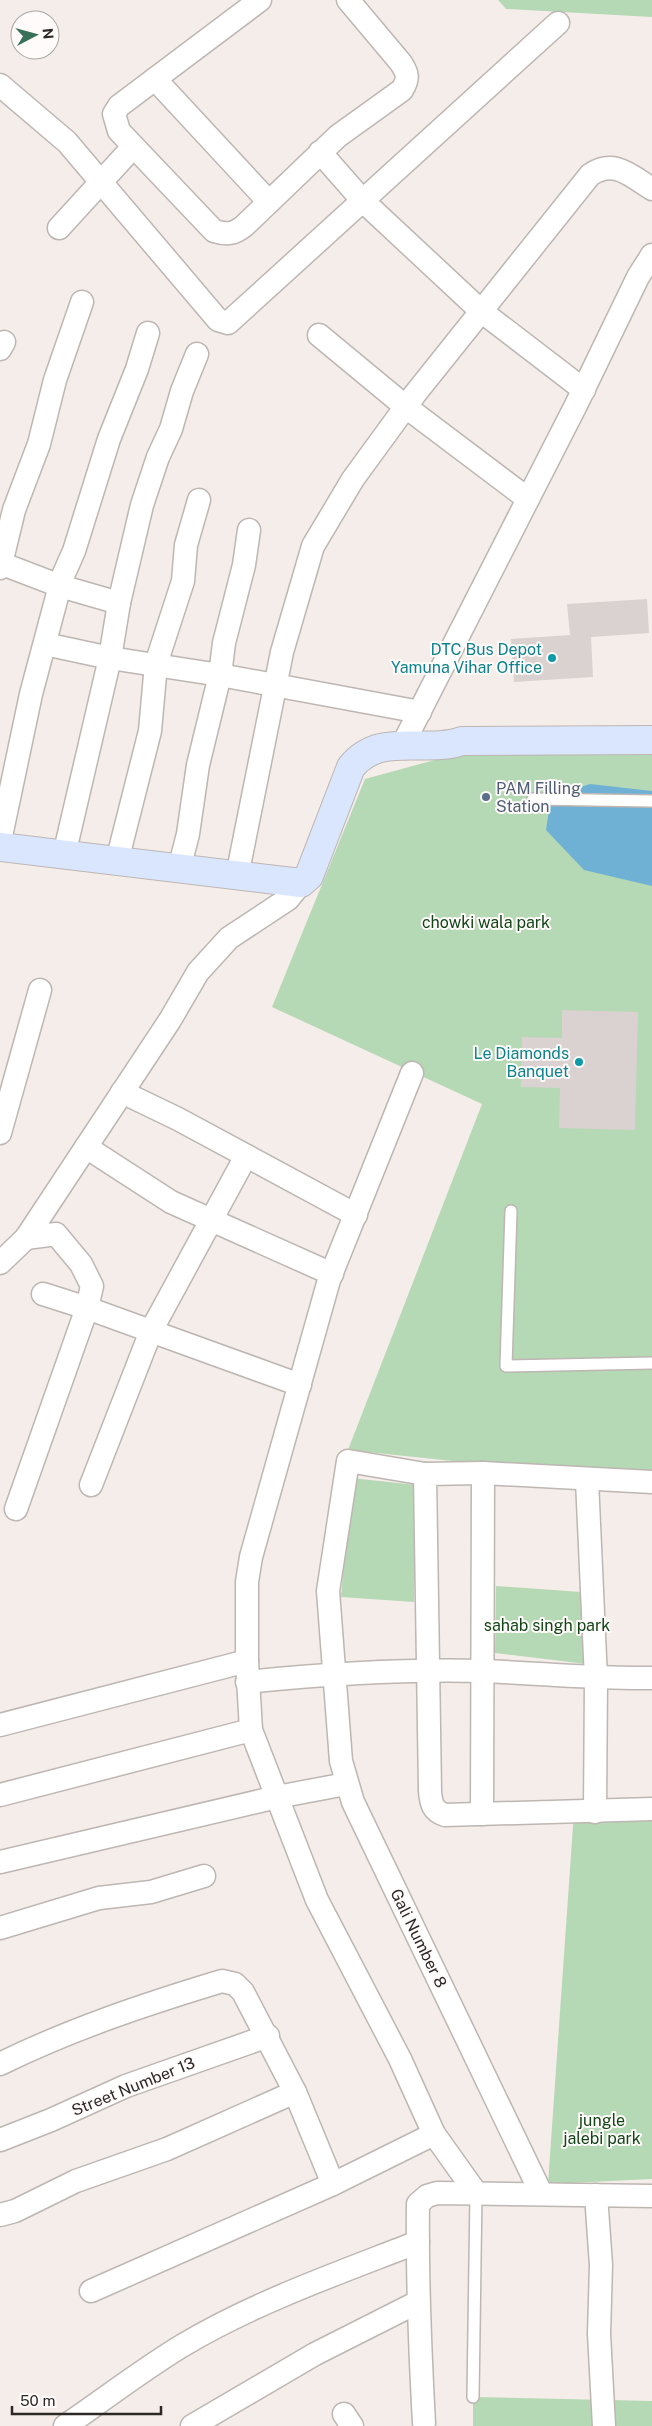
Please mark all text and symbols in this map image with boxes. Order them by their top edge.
north arrow [10,10,60,60]
text: N [39,27,56,40]
place label: DTC Bus Depot Yamuna Vihar Office [391,640,542,677]
marker: DTC Bus Depot Yamuna Vihar Office [546,652,558,664]
place label: PAM Filling Station [496,779,581,816]
marker: PAM Filling Station [480,791,492,803]
park label: chowki wala park [422,913,550,932]
place label: Le Diamonds Banquet [474,1044,569,1081]
marker: Le Diamonds Banquet [573,1056,585,1068]
park label: sahab singh park [484,1616,610,1635]
street label: Gali Number 8 [386,1886,451,1991]
street label: Street Number 13 [69,2053,198,2120]
park label: jungle jalebi park [562,2111,641,2148]
scale bar [12,2384,161,2416]
text: 50 m [20,2392,55,2409]

